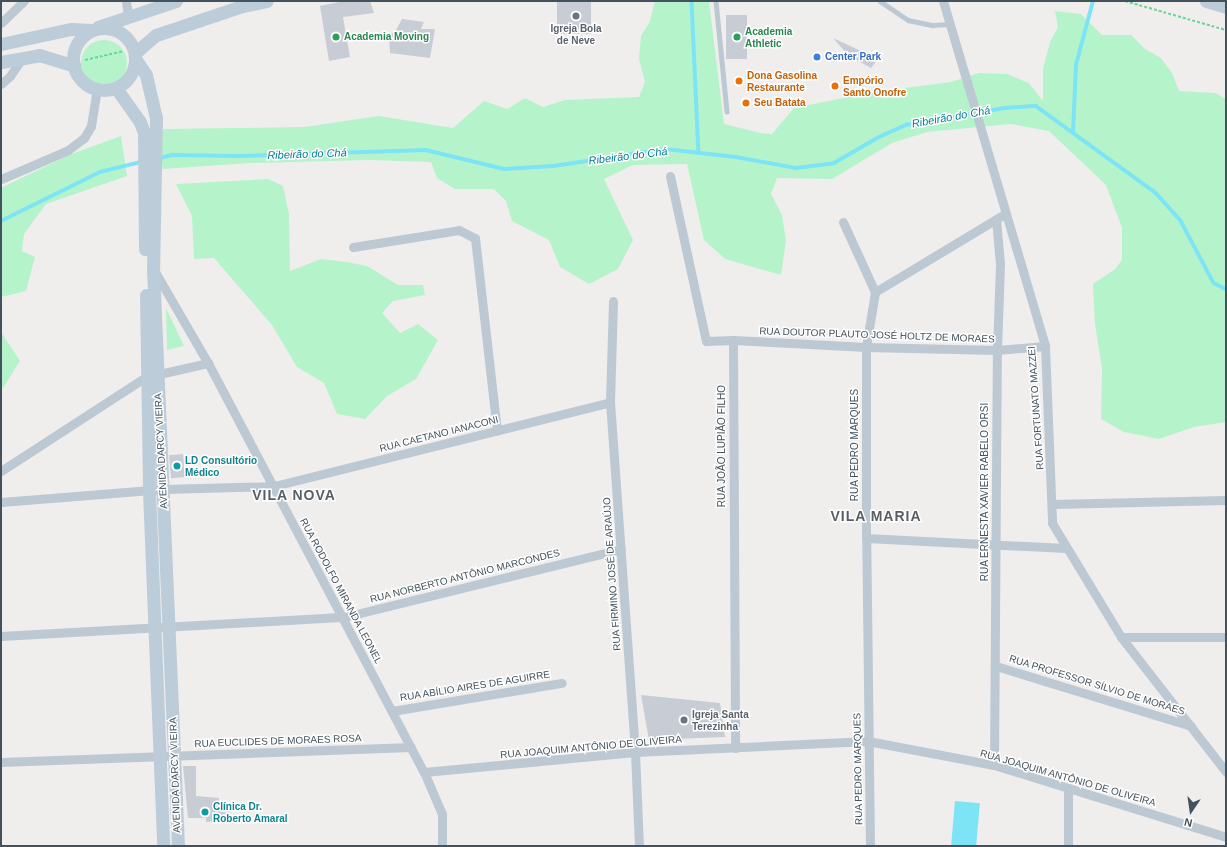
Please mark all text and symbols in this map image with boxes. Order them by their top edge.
marker: Igreja Bola de Neve [571,11,581,21]
place label: Igreja Bola de Neve [550,22,602,46]
place label: Academia Athletic [745,25,792,48]
place label: Academia Moving [344,31,429,43]
marker: Academia Moving [331,32,341,42]
marker: Academia Athletic [732,32,742,42]
place label: Center Park [825,51,881,63]
marker: Center Park [812,52,822,62]
place label: Dona Gasolina Restaurante [747,69,817,92]
place label: Empório Santo Onofre [843,74,906,98]
marker: Dona Gasolina Restaurante [734,76,744,86]
marker: Empório Santo Onofre [830,81,840,91]
place label: Seu Batata [754,97,806,109]
marker: Seu Batata [741,98,751,108]
water label: Ribeirão do Chá [911,104,991,130]
water label: Ribeirão do Chá [588,145,668,167]
water label: Ribeirão do Chá [267,146,347,162]
street label: RUA DOUTOR PLAUTO JOSÉ HOLTZ DE MORAES [759,325,995,345]
street label: RUA FORTUNATO MAZZEI [1026,346,1046,470]
street label: RUA JOÃO LUPIÃO FILHO [716,385,728,507]
street label: RUA PEDRO MARQUES [849,389,861,501]
street label: AVENIDA DARCY VIEIRA [152,393,170,509]
street label: RUA ERNESTA XAVIER RABELO ORSI [979,402,991,582]
street label: RUA CAETANO IANACONI [378,413,500,455]
place label: LD Consultório Médico [185,454,257,478]
marker: LD Consultório Médico [172,461,182,471]
district label: VILA NOVA [252,487,336,503]
street label: RUA FIRMINO JOSÉ DE ARAÚJO [601,496,623,652]
district label: VILA MARIA [830,508,922,524]
street label: RUA RODOLFO MIRANDA LEONEL [297,516,385,666]
street label: RUA NORBERTO ANTÔNIO MARCONDES [368,546,562,606]
street label: RUA PROFESSOR SÍLVIO DE MORAES [1007,652,1187,718]
street label: RUA ABÍLIO AIRES DE AGUIRRE [398,668,552,704]
place label: Igreja Santa Terezinha [692,708,749,732]
street label: RUA PEDRO MARQUES [851,713,865,825]
marker: Igreja Santa Terezinha [679,715,689,725]
street label: AVENIDA DARCY VIEIRA [167,717,183,833]
street label: RUA EUCLIDES DE MORAES ROSA [194,732,362,750]
street label: RUA JOAQUIM ANTÔNIO DE OLIVEIRA [499,733,683,761]
street label: RUA JOAQUIM ANTÔNIO DE OLIVEIRA [978,747,1158,809]
north arrow [1171,791,1211,831]
place label: Clínica Dr. Roberto Amaral [213,800,288,824]
marker: Clínica Dr. Roberto Amaral [200,807,210,817]
text: N [1183,816,1194,829]

